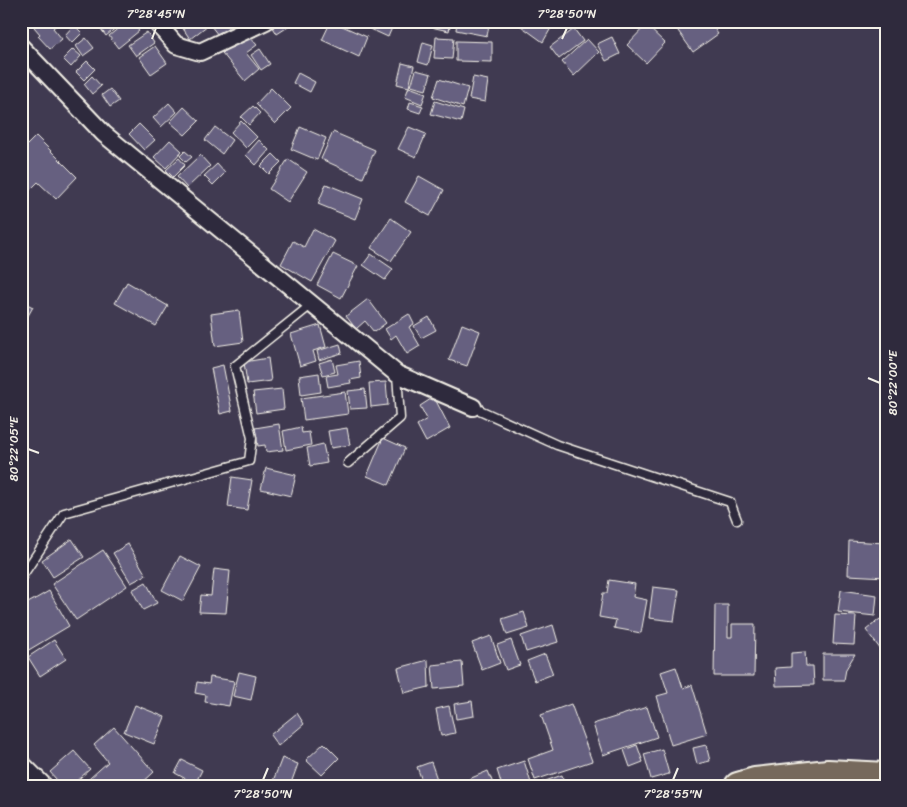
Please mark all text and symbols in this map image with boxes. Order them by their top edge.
text: 7°28'45"N [127,3,186,25]
text: 7°28'50"N [538,3,597,25]
text: 80°22'00"E [882,349,904,416]
text: 80°22'05"E [3,415,25,481]
text: 7°28'50"N [234,783,293,805]
text: 7°28'55"N [644,783,703,805]

